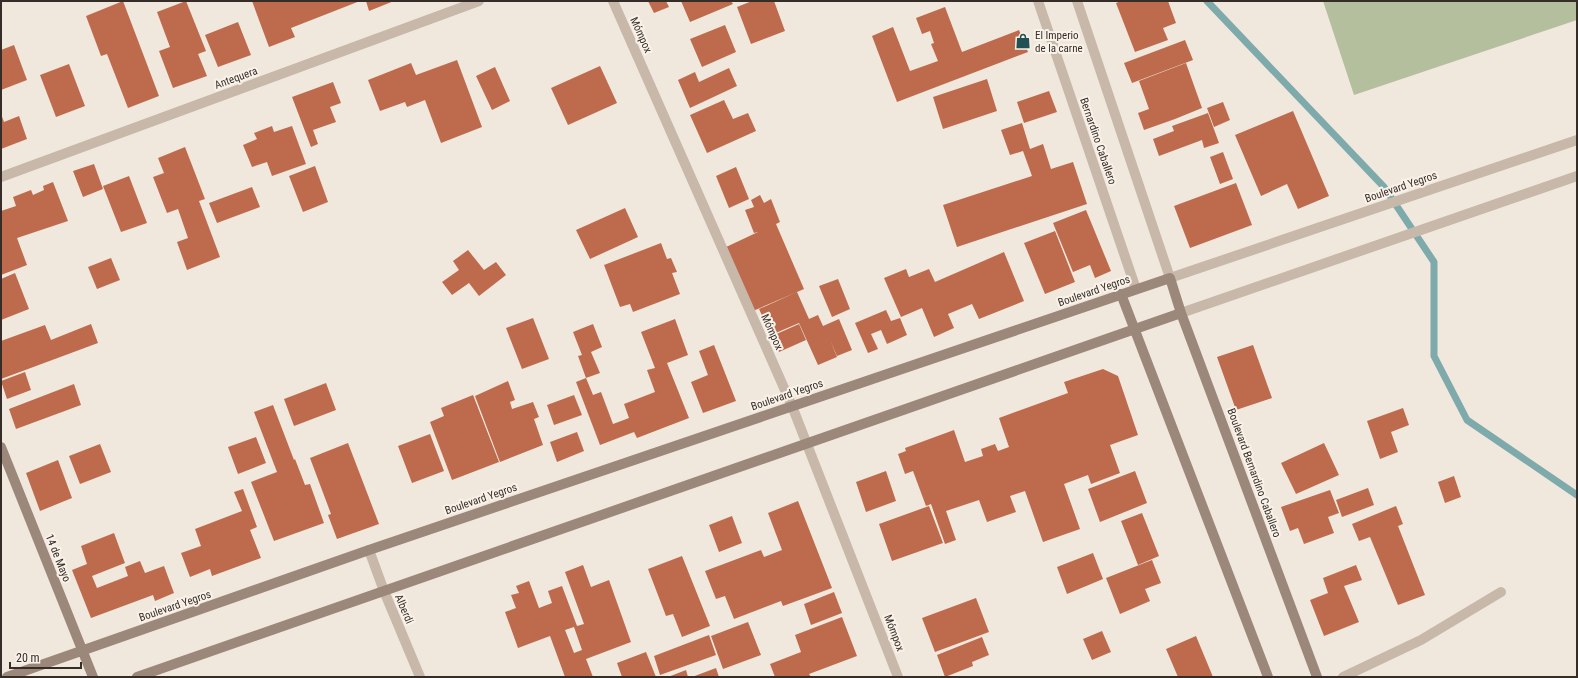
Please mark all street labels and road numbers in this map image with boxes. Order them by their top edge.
street label: Mómpox [627,15,655,55]
street label: Antequera [213,64,259,92]
street label: Bernardino Caballero [1077,96,1119,187]
street label: Boulevard Yegros [1363,169,1439,205]
street label: Boulevard Yegros [1056,273,1132,309]
street label: Mómpox [758,312,786,352]
street label: Boulevard Yegros [749,377,825,413]
street label: Boulevard Bernardino Caballero [1225,407,1284,540]
street label: Boulevard Yegros [443,481,519,517]
street label: 14 de Mayo [43,532,74,584]
street label: Boulevard Yegros [137,588,213,624]
street label: Alberdi [392,592,416,626]
street label: Mómpox [881,613,907,653]

